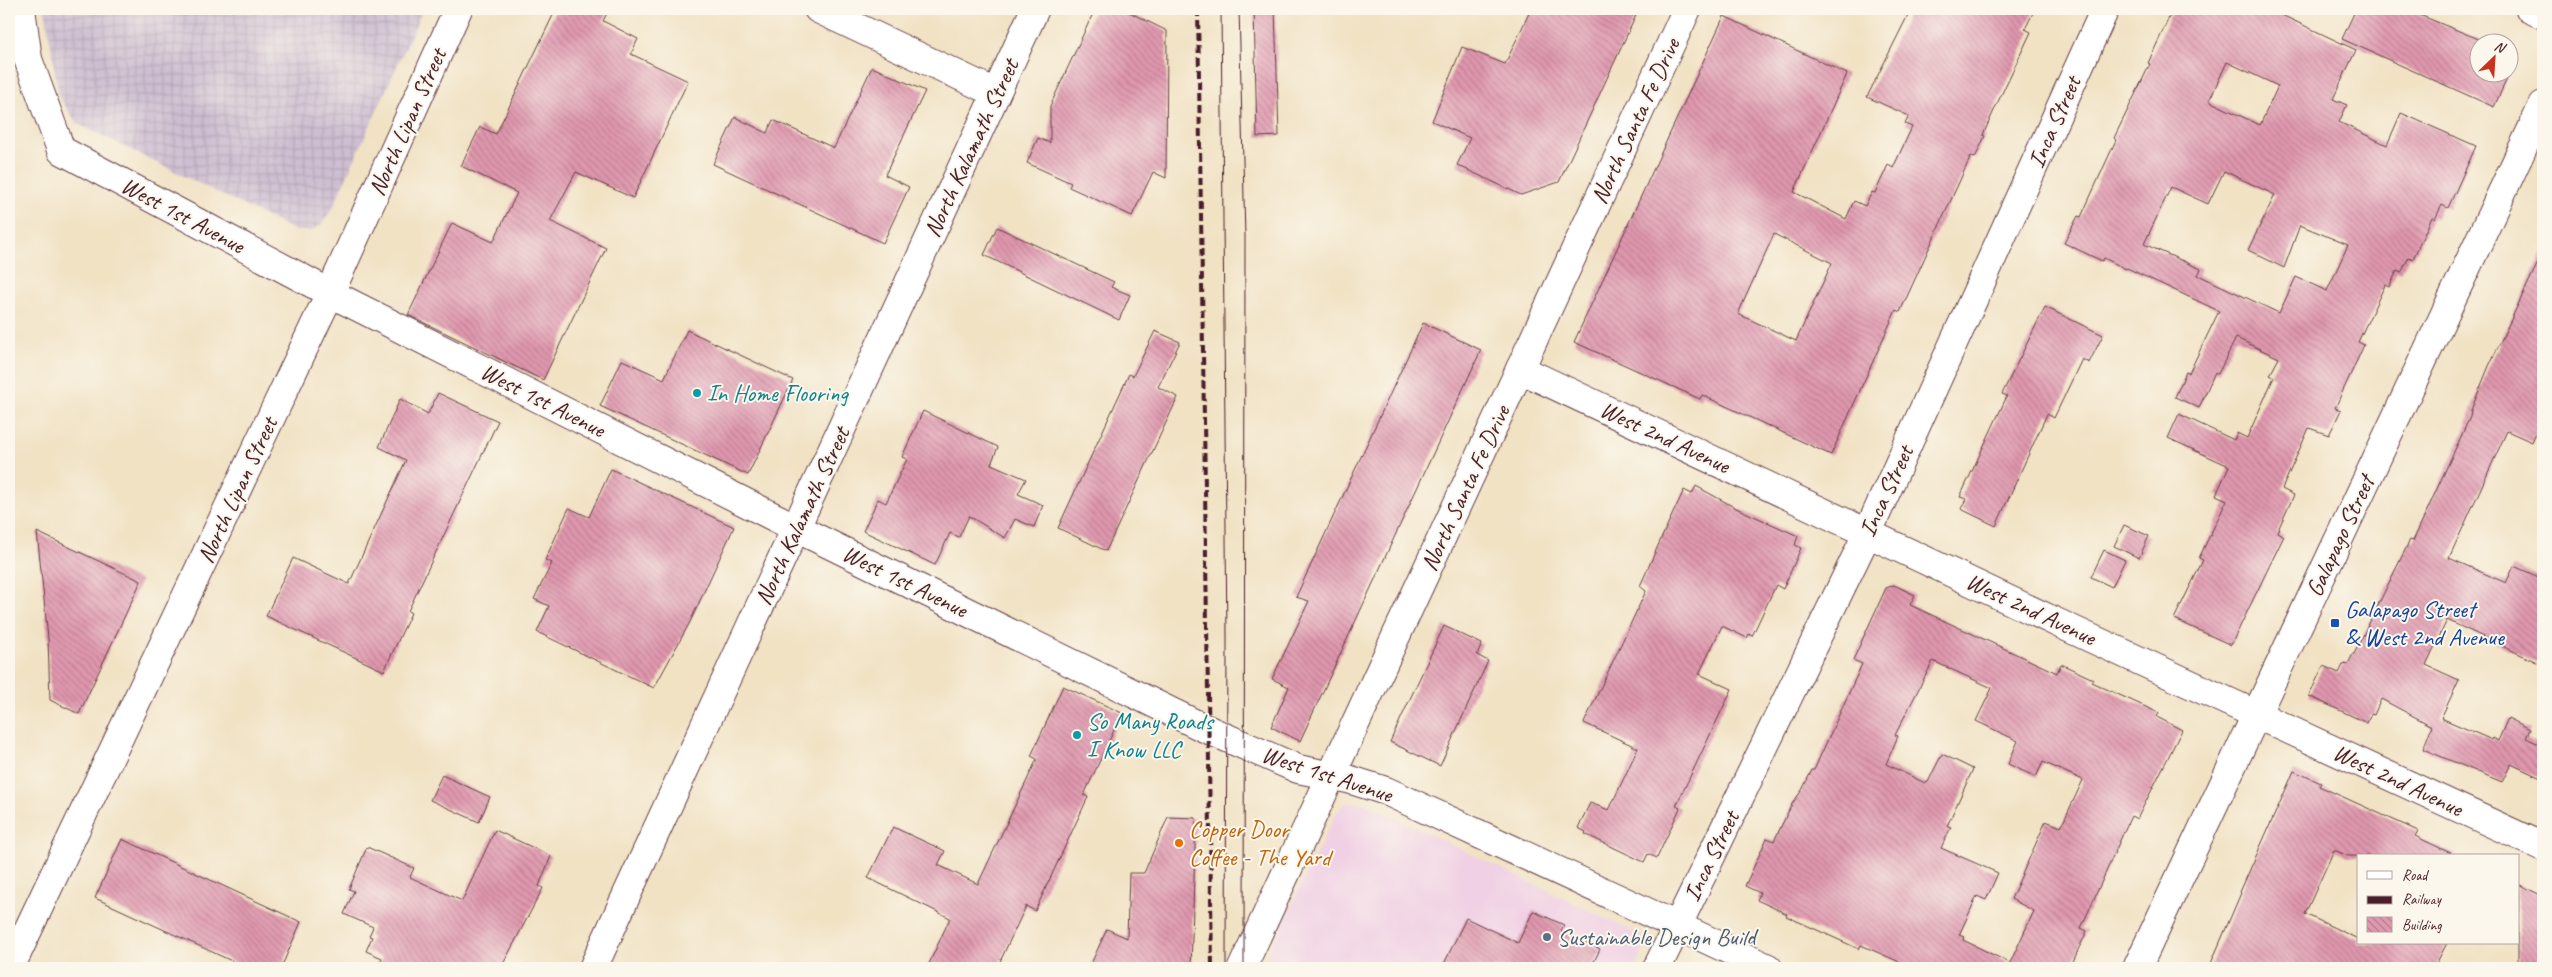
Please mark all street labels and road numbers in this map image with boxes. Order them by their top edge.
street label: North Santa Fe Drive [1584,32,1687,209]
street label: North Lipan Street [361,42,454,200]
street label: North Kalamath Street [917,53,1026,242]
street label: Inca Street [2021,70,2088,172]
street label: West 1st Avenue [116,170,252,261]
street label: West 1st Avenue [476,356,612,445]
street label: West 2nd Avenue [1596,394,1736,481]
street label: North Santa Fe Drive [1414,399,1517,576]
street label: North Lipan Street [190,410,285,568]
street label: North Kalamath Street [748,421,857,610]
street label: Inca Street [1852,439,1921,541]
street label: Galapago Street [2299,468,2382,601]
street label: West 1st Avenue [838,538,974,625]
street label: West 2nd Avenue [1962,566,2102,653]
street label: West 2nd Avenue [2329,737,2469,824]
street label: West 1st Avenue [1258,739,1398,810]
street label: Inca Street [1676,804,1747,906]

